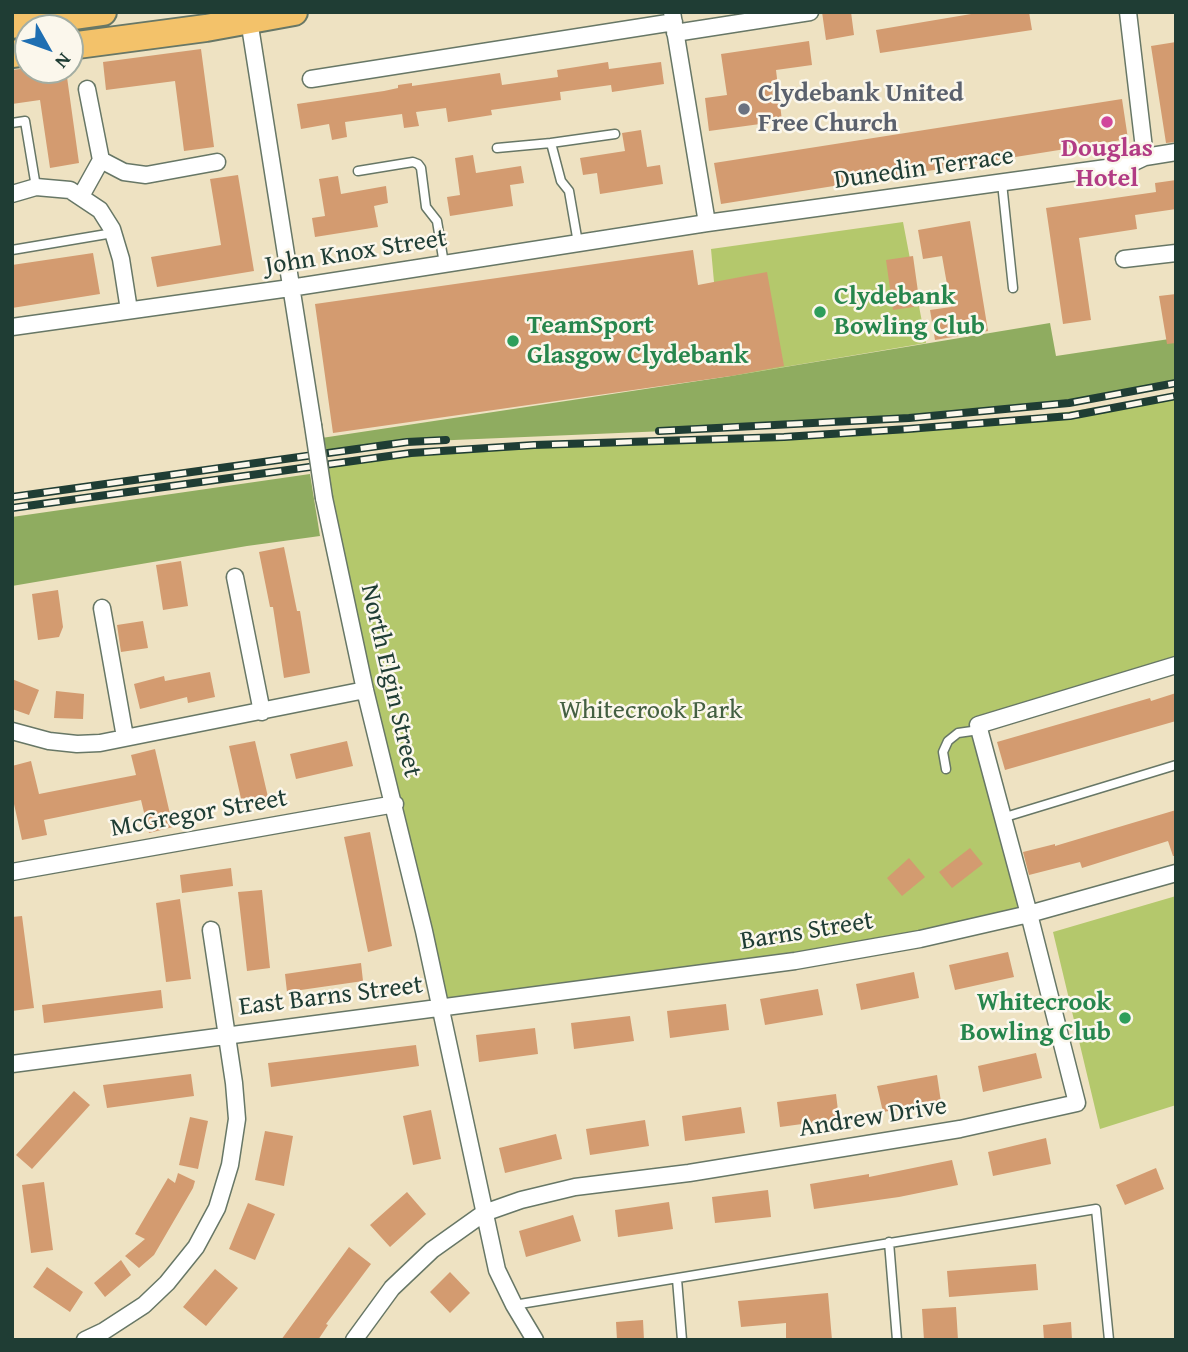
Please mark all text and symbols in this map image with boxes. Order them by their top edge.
north arrow [14,14,84,84]
text: N [49,47,78,75]
place label: Clydebank United Free Church [758,78,964,140]
marker: Clydebank United Free Church [736,101,752,117]
marker: Douglas Hotel [1099,114,1115,130]
place label: Douglas Hotel [1061,133,1153,194]
street label: Dunedin Terrace [832,141,1016,197]
street label: John Knox Street [263,223,449,283]
place label: Clydebank Bowling Club [834,281,985,342]
marker: Clydebank Bowling Club [812,304,828,320]
place label: TeamSport Glasgow Clydebank [527,310,748,372]
marker: TeamSport Glasgow Clydebank [505,333,521,349]
street label: North Elgin Street [353,581,427,781]
park label: Whitecrook Park [560,695,742,727]
street label: McGregor Street [108,783,290,845]
street label: Barns Street [738,906,876,958]
street label: East Barns Street [237,970,425,1024]
place label: Whitecrook Bowling Club [960,987,1111,1048]
marker: Whitecrook Bowling Club [1117,1010,1133,1026]
street label: Andrew Drive [797,1091,949,1145]

